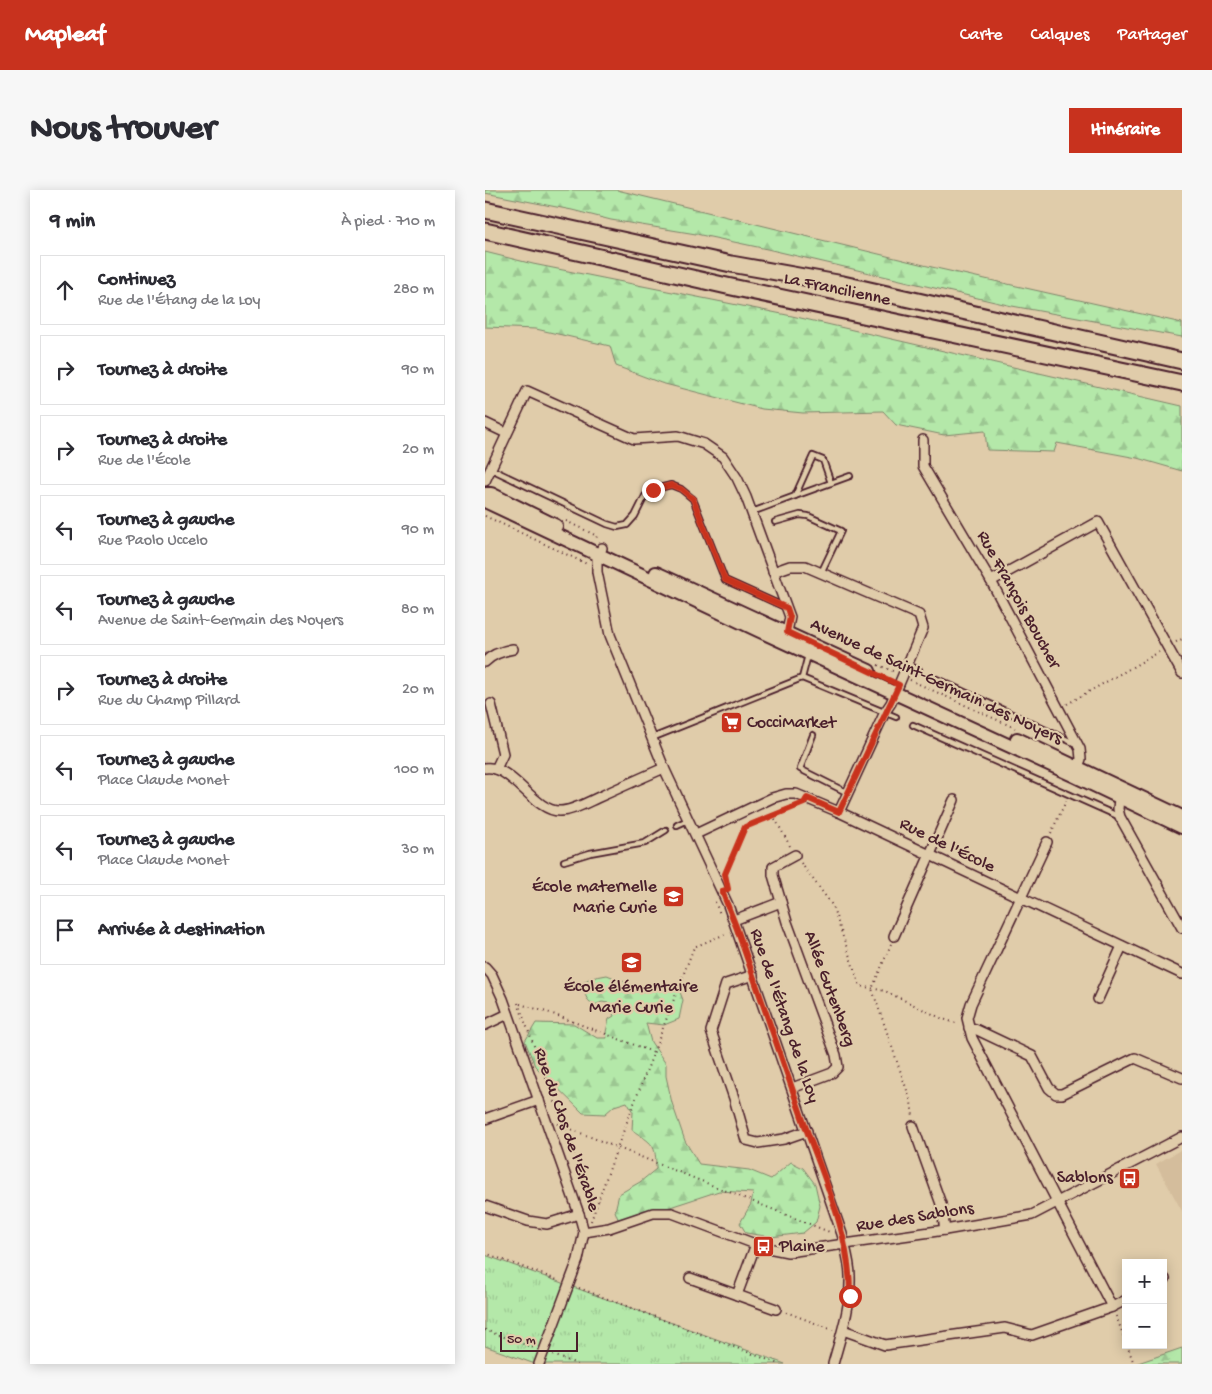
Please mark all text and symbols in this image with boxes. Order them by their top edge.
text: Mapleaf [25,21,105,50]
text: Carte [960,25,1003,46]
text: Calques [1031,25,1089,46]
text: Partager [1117,25,1187,46]
button: Itinéraire [1069,108,1182,153]
text: Nous trouver [30,110,216,151]
text: 9 min [50,210,95,235]
text: À pied · 710 m [341,213,435,232]
street label: La Francilienne [782,268,893,312]
text: Continuez [98,269,175,292]
icon: ahead [51,276,79,304]
text: 280 m [393,281,434,300]
text: Rue de l'Étang de la Loy [98,292,260,311]
icon: right [51,356,79,384]
text: Tournez à droite [98,359,227,382]
text: 90 m [402,361,434,380]
text: Tournez à droite [98,429,227,452]
icon: right [51,436,79,464]
text: 20 m [402,441,434,460]
text: Rue de l'École [98,452,190,471]
route end [642,479,665,502]
text: Tournez à gauche [98,509,234,532]
icon: left [51,516,79,544]
text: 90 m [402,521,434,540]
street label: Rue François Boucher [971,527,1065,674]
text: Rue Paolo Uccelo [98,532,208,551]
text: Tournez à gauche [98,589,234,612]
icon: left [51,596,79,624]
text: 80 m [401,601,434,620]
text: Avenue de Saint-Germain des Noyers [98,612,343,631]
street label: Avenue de Saint-Germain des Noyers [807,614,1067,750]
text: Tournez à droite [98,669,227,692]
icon: right [51,676,79,704]
text: 20 m [402,681,434,700]
text: Rue du Champ Pillard [98,692,239,711]
supermarket icon: CocciMarket [719,711,743,735]
place label: CocciMarket [747,713,837,734]
text: Tournez à gauche [98,749,234,772]
icon: left [51,756,79,784]
text: 100 m [394,761,434,780]
text: Place Claude Monet [98,772,229,791]
street label: Rue de l'École [896,814,999,879]
text: Tournez à gauche [98,829,234,852]
icon: left [51,836,79,864]
text: 30 m [401,841,434,860]
text: Place Claude Monet [98,852,229,871]
place label: École maternelle Marie Curie [532,877,658,919]
school or university icon: École maternelle Marie Curie [661,885,685,909]
icon: arrive [51,916,79,944]
text: Arrivée à destination [98,919,264,942]
street label: Rue de l'Étang de la Loy [744,926,824,1106]
street label: Allée Gutenberg [798,928,860,1050]
school or university icon: École élémentaire Marie Curie [619,950,643,974]
place label: École élémentaire Marie Curie [564,977,699,1019]
street label: Rue du Clos de l'Érable [528,1045,604,1215]
bus stop icon: Sablons [1117,1166,1141,1190]
place label: Sablons [1057,1168,1114,1189]
street label: Rue des Sablons [855,1198,977,1238]
bus stop icon: Plaine [751,1235,775,1259]
place label: Plaine [778,1237,825,1258]
map controls [1122,1259,1167,1349]
button: + [1122,1259,1167,1304]
route start [839,1285,862,1308]
button: − [1122,1304,1167,1349]
scale bar [500,1329,577,1352]
text: 50 m [507,1332,536,1349]

